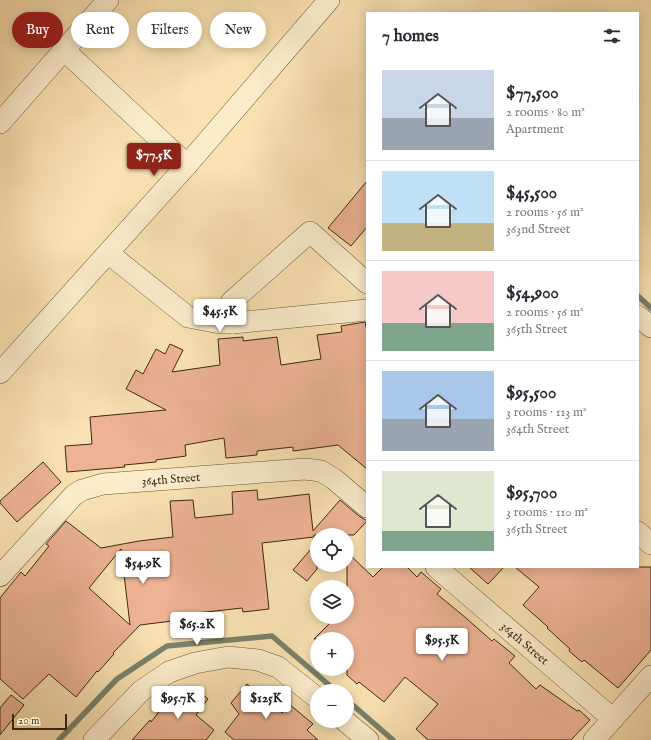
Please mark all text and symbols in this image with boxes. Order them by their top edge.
chip: Buy [12,12,63,48]
chip: Rent [71,12,129,48]
chip: Filters [137,12,202,48]
chip: New [210,12,266,48]
icon: filters [601,25,623,47]
text: 7 homes [382,26,439,47]
text: $77,500 [506,83,559,104]
icon: home [414,86,462,134]
text: 2 rooms · 80 m² [506,104,585,121]
text: Apartment [506,121,564,138]
pin: $77.5K [121,143,187,177]
text: $77.5K [136,147,172,164]
text: $45,500 [506,183,557,204]
icon: home [414,187,462,235]
text: 2 rooms · 56 m² [506,204,584,221]
text: 363nd Street [506,221,570,238]
text: $54,900 [506,283,559,304]
icon: home [414,287,462,335]
pin: $45.5K [187,299,253,333]
text: $45.5K [202,303,238,320]
text: 2 rooms · 56 m² [506,304,584,321]
text: 365th Street [506,321,568,338]
text: $95,500 [506,383,556,404]
icon: home [414,387,462,435]
text: 3 rooms · 113 m² [506,404,587,421]
text: 364th Street [506,421,569,438]
street label: 364th Street [141,469,201,489]
text: $95,700 [506,483,557,504]
icon: home [414,487,462,535]
text: 3 rooms · 110 m² [506,504,588,521]
text: 365th Street [506,521,568,538]
map controls [310,528,354,728]
button: locate [310,528,354,572]
pin: $54.9K [110,551,176,585]
text: $54.9K [125,555,161,572]
button: layers [310,580,354,624]
pin: $65.2K [164,612,230,646]
text: $65.2K [179,616,215,633]
street label: 364th Street [498,619,552,668]
pin: $95.5K [409,628,475,662]
button: + [310,632,354,676]
text: $95.5K [425,632,459,649]
button: − [310,684,354,728]
pin: $95.7K [145,686,211,720]
pin: $125K [238,686,294,720]
text: $95.7K [160,690,196,707]
text: $125K [250,690,282,707]
scale bar [12,712,67,731]
text: 20 m [18,714,39,728]

